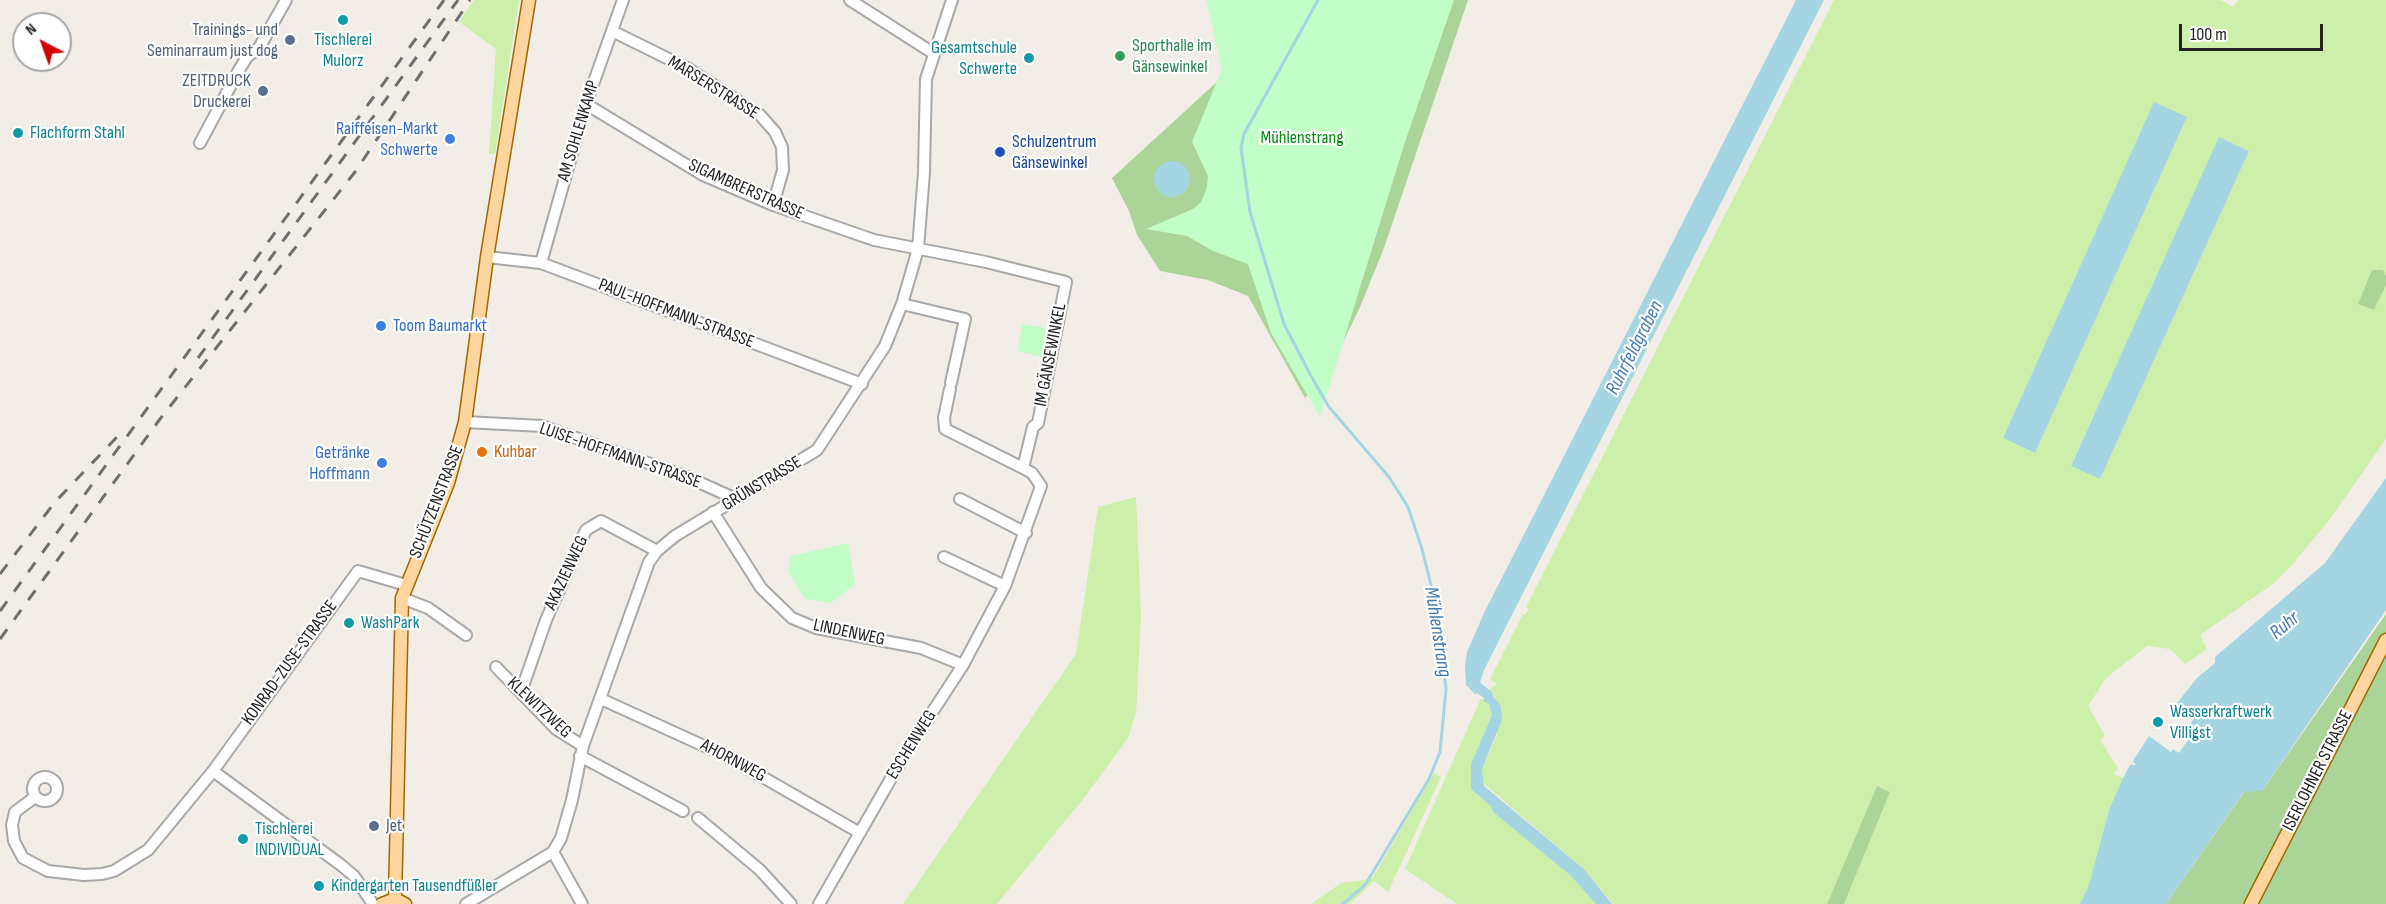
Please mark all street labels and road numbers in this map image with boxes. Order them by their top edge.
street label: MARSERSTRASSE [663,51,763,125]
street label: AM SOHLENKAMP [553,78,605,184]
street label: SIGAMBRERSTRASSE [685,155,807,225]
street label: PAUL-HOFFMANN-STRASSE [595,274,757,354]
street label: IM GÄNSEWINKEL [1030,301,1072,409]
street label: LUISE-HOFFMANN-STRASSE [536,418,704,494]
street label: SCHÜTZENSTRASSE [406,443,468,561]
street label: GRÜNSTRASSE [718,452,806,516]
street label: AKAZIENWEG [540,532,594,614]
street label: KONRAD-ZUSE-STRASSE [238,596,342,730]
street label: LINDENWEG [811,615,887,651]
street label: KLEWITZWEG [502,673,576,743]
street label: ESCHENWEG [882,706,942,784]
street label: ISERLOHNER STRASSE [2278,707,2358,835]
street label: AHORNWEG [697,735,769,787]

